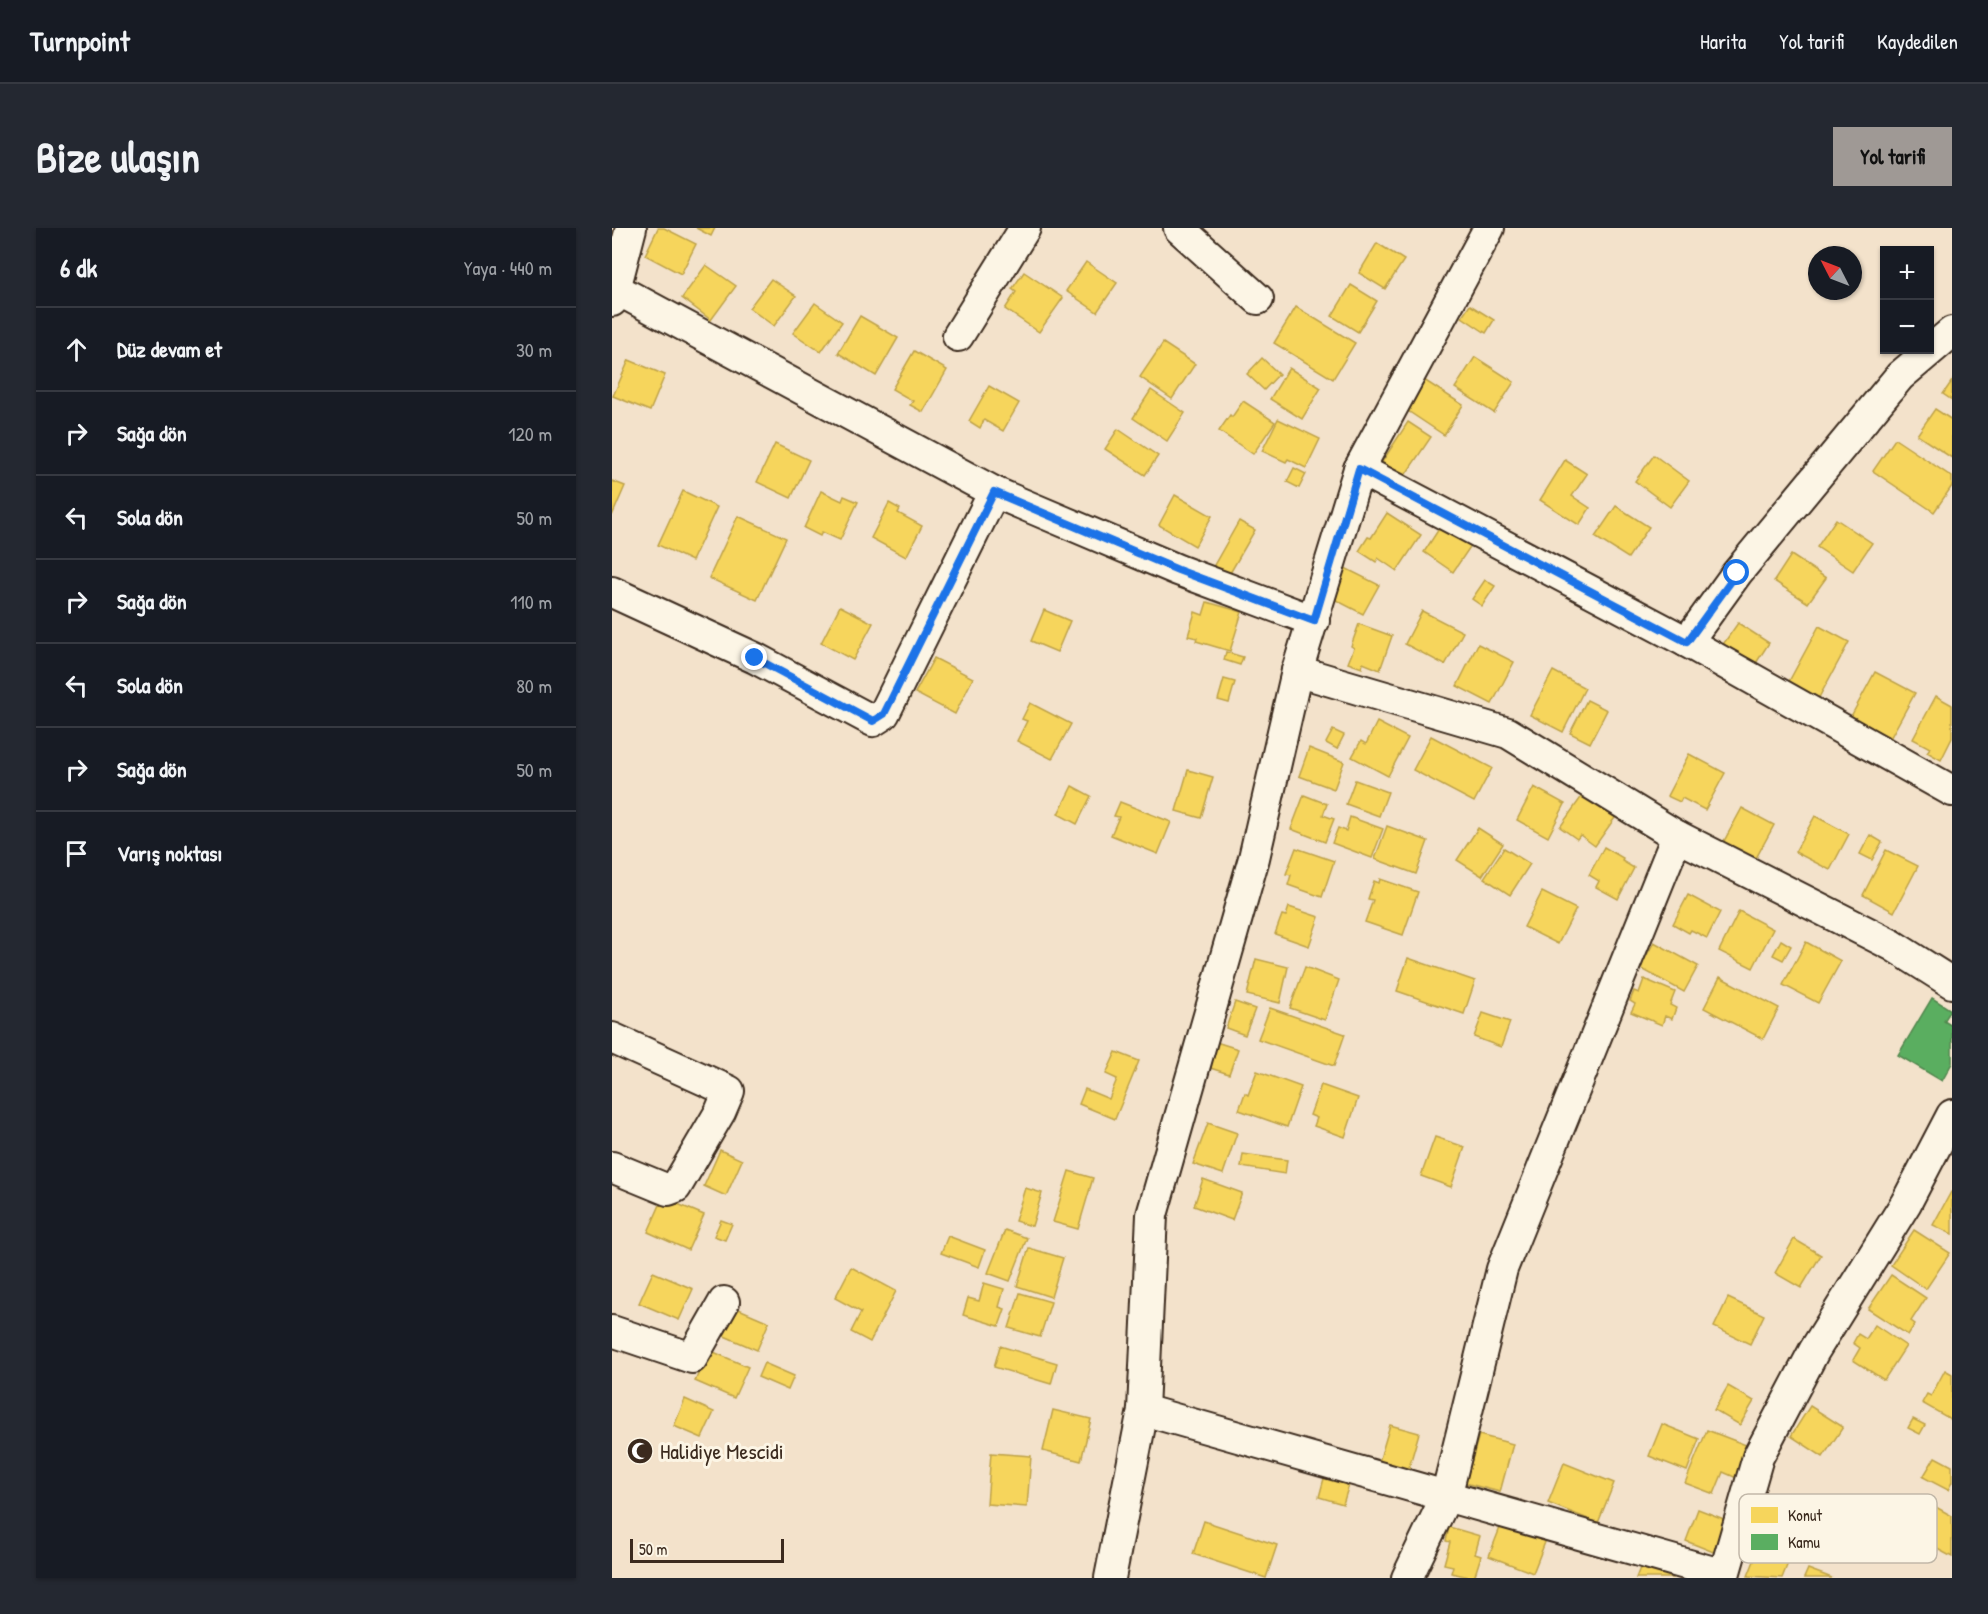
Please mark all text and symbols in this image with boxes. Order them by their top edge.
text: Turnpoint [30,22,130,60]
text: Harita [1700,27,1746,56]
text: Yol tarifi [1779,27,1844,56]
text: Kaydedilen [1877,27,1958,56]
button: Yol tarifi [1833,127,1952,186]
text: Bize ulaşın [36,128,200,185]
north arrow [1808,246,1862,300]
map controls [1880,246,1934,354]
button: + [1880,246,1934,300]
text: 6 dk [60,250,97,285]
text: Yaya · 440 m [464,254,552,281]
button: − [1880,300,1934,354]
icon: ahead [60,333,93,366]
text: Düz devam et [117,334,222,364]
text: 30 m [516,336,552,363]
icon: right [60,417,93,450]
text: Sağa dön [117,418,187,448]
text: 120 m [508,420,552,447]
icon: left [60,501,93,534]
text: Sola dön [117,502,183,532]
text: 50 m [516,504,552,531]
route start [1723,559,1749,585]
icon: right [60,585,93,618]
text: Sağa dön [117,586,187,616]
text: 110 m [510,588,552,615]
route end [741,644,767,670]
icon: left [60,669,93,702]
text: Sola dön [117,670,183,700]
text: 80 m [516,672,552,699]
icon: right [60,753,93,786]
text: Sağa dön [117,754,187,784]
text: 50 m [516,756,552,783]
icon: arrive [60,837,93,870]
text: Varış noktası [117,838,222,868]
mosque icon: Halidiye Mescidi [625,1436,655,1466]
place label: Halidiye Mescidi [660,1436,784,1466]
legend [1739,1494,1937,1563]
text: Konut [1788,1504,1822,1526]
text: Kamu [1788,1531,1821,1553]
scale bar [630,1536,784,1564]
text: 50 m [639,1538,668,1560]

